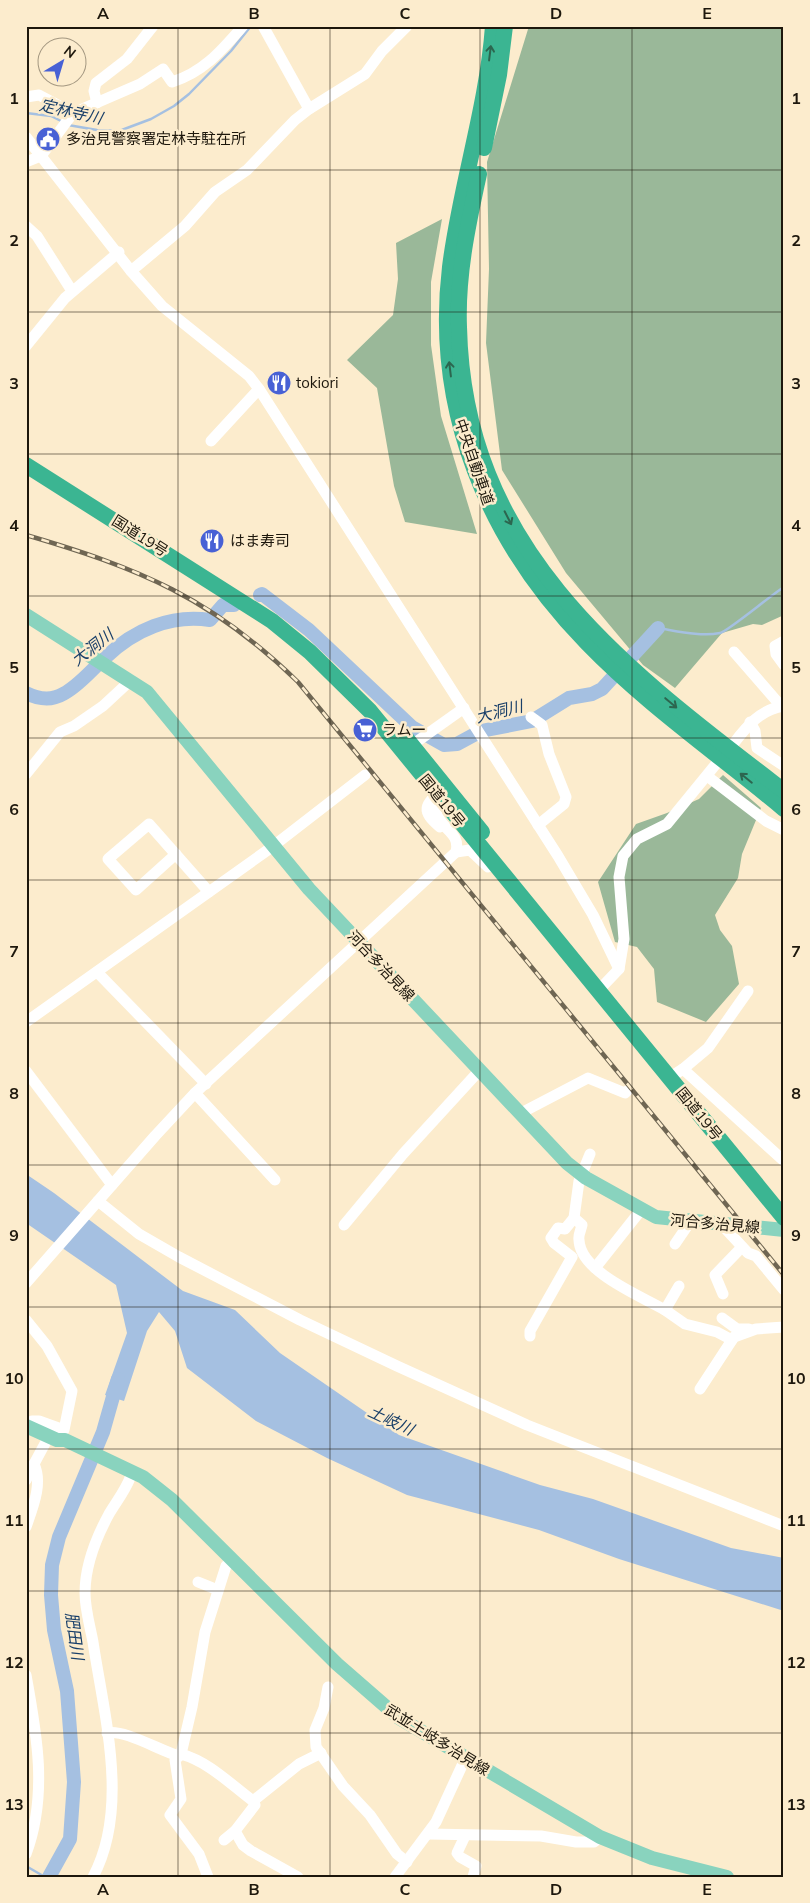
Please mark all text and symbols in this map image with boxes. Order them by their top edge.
text: A [97,3,109,23]
text: B [248,3,260,23]
text: C [400,3,411,23]
text: D [550,3,562,23]
text: E [702,3,712,23]
north arrow [38,38,88,88]
text: N [60,41,80,62]
one-way arrow [485,45,495,61]
text: 1 [9,88,19,108]
text: 1 [791,88,801,108]
water label: 定林寺川 [38,94,106,128]
public building icon: 多治見警察署定林寺駐在所 [35,126,61,152]
place label: 多治見警察署定林寺駐在所 [66,129,246,148]
text: 2 [9,230,19,250]
text: 2 [791,230,801,250]
one-way arrow [445,361,455,377]
restaurant icon: tokiori [266,370,292,396]
text: 3 [9,373,19,393]
place label: tokiori [296,373,339,392]
text: 3 [791,373,801,393]
street label: 中央自動車道 [451,416,498,507]
one-way arrow [503,510,513,525]
street label: 国道19号 [109,511,172,560]
text: 4 [9,515,19,535]
text: 4 [791,515,801,535]
restaurant icon: はま寿司 [199,528,225,554]
place label: はま寿司 [230,531,290,550]
water label: 大洞川 [67,623,119,670]
text: 5 [9,657,19,677]
text: 5 [791,657,801,677]
water label: 大洞川 [473,695,527,727]
one-way arrow [664,697,677,708]
supermarket icon: ラムー [352,717,378,743]
place label: ラムー [382,720,427,739]
street label: 国道19号 [415,770,470,831]
one-way arrow [740,773,753,784]
text: 6 [9,799,19,819]
text: 6 [791,799,801,819]
street label: 河合多治見線 [344,926,419,1005]
text: 7 [9,941,19,961]
text: 7 [791,941,801,961]
text: 8 [9,1083,19,1103]
street label: 国道19号 [672,1083,727,1144]
text: 8 [791,1083,801,1103]
street label: 河合多治見線 [669,1210,761,1237]
text: 9 [9,1225,19,1245]
text: 9 [791,1225,801,1245]
text: 10 [4,1368,24,1388]
text: 10 [786,1368,806,1388]
water label: 土岐川 [365,1401,419,1440]
text: 11 [4,1510,24,1530]
text: 11 [786,1510,806,1530]
water label: 肥田川 [62,1611,89,1663]
text: 12 [4,1652,24,1672]
text: 12 [786,1652,806,1672]
street label: 武並土岐多治見線 [381,1700,493,1779]
text: 13 [4,1794,24,1814]
text: 13 [786,1794,806,1814]
text: A [97,1879,109,1899]
text: B [248,1879,260,1899]
text: C [400,1879,411,1899]
text: D [550,1879,562,1899]
text: E [702,1879,712,1899]

